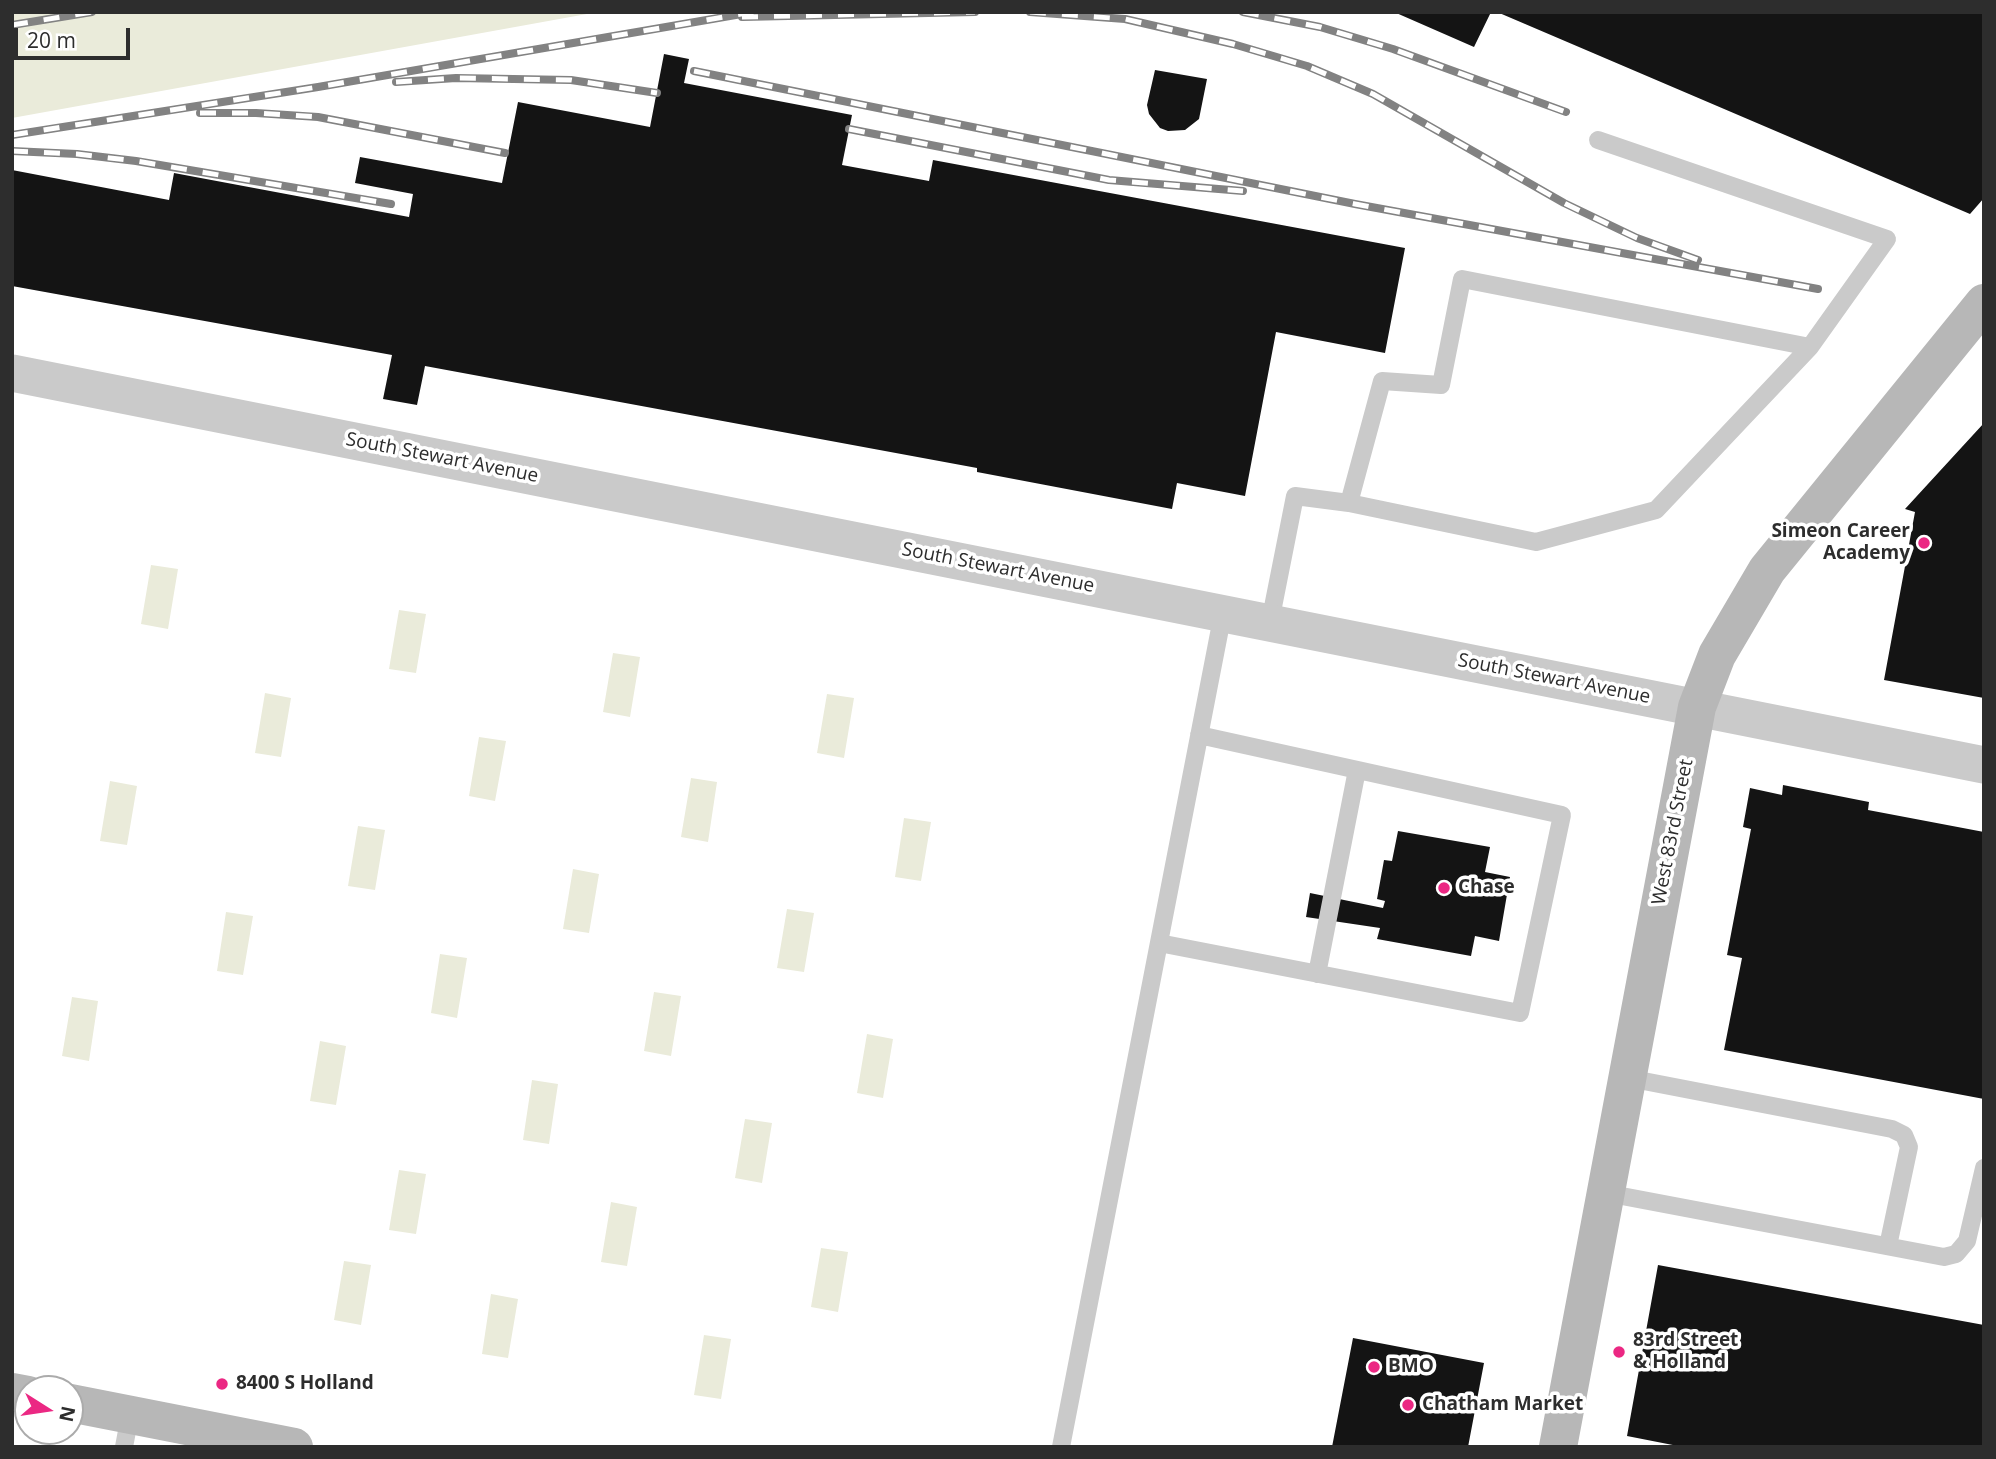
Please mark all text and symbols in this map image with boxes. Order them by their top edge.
scale bar [18,14,133,58]
text: 20 m [27,26,76,54]
street label: South Stewart Avenue [344,428,540,488]
place label: Simeon Career Academy [1771,521,1910,565]
marker: Simeon Career Academy [1916,535,1932,551]
street label: South Stewart Avenue [900,538,1096,598]
street label: South Stewart Avenue [1456,649,1652,709]
street label: West 83rd Street [1648,757,1698,907]
place label: Chase [1458,877,1515,899]
marker: Chase [1436,880,1452,896]
place label: 83rd Street & Holland [1633,1330,1738,1374]
marker: 83rd Street & Holland [1611,1344,1627,1360]
place label: BMO [1388,1356,1434,1378]
marker: BMO [1366,1359,1382,1375]
place label: 8400 S Holland [236,1373,374,1395]
north arrow [14,1375,84,1445]
marker: 8400 S Holland [214,1376,230,1392]
place label: Chatham Market [1422,1394,1583,1416]
marker: Chatham Market [1400,1397,1416,1413]
text: N [53,1404,82,1424]

